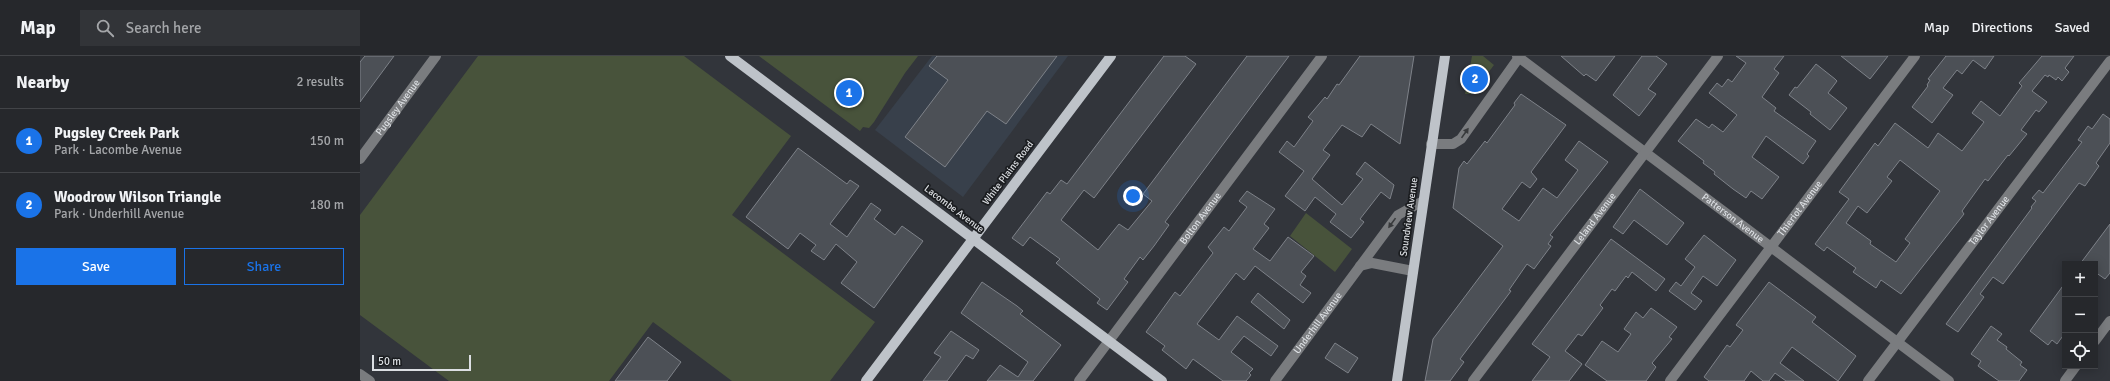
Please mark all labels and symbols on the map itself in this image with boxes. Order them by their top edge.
pin: 2 [1462,64,1488,94]
street label: Pugsley Avenue [373,77,423,138]
pin: 1 [836,78,862,108]
one-way arrow [1461,127,1470,138]
street label: White Plains Road [980,139,1036,207]
street label: Soundview Avenue [1398,177,1420,257]
street label: Thieriot Avenue [1775,178,1825,239]
street label: Lacombe Avenue [922,183,986,235]
your location [1123,186,1143,206]
street label: Bolton Avenue [1177,190,1224,247]
street label: Leland Avenue [1572,190,1619,247]
street label: Patterson Avenue [1699,191,1766,246]
street label: Taylor Avenue [1967,193,2012,248]
one-way arrow [1388,218,1396,228]
street label: Underhill Avenue [1291,290,1345,356]
scale bar [372,353,471,372]

